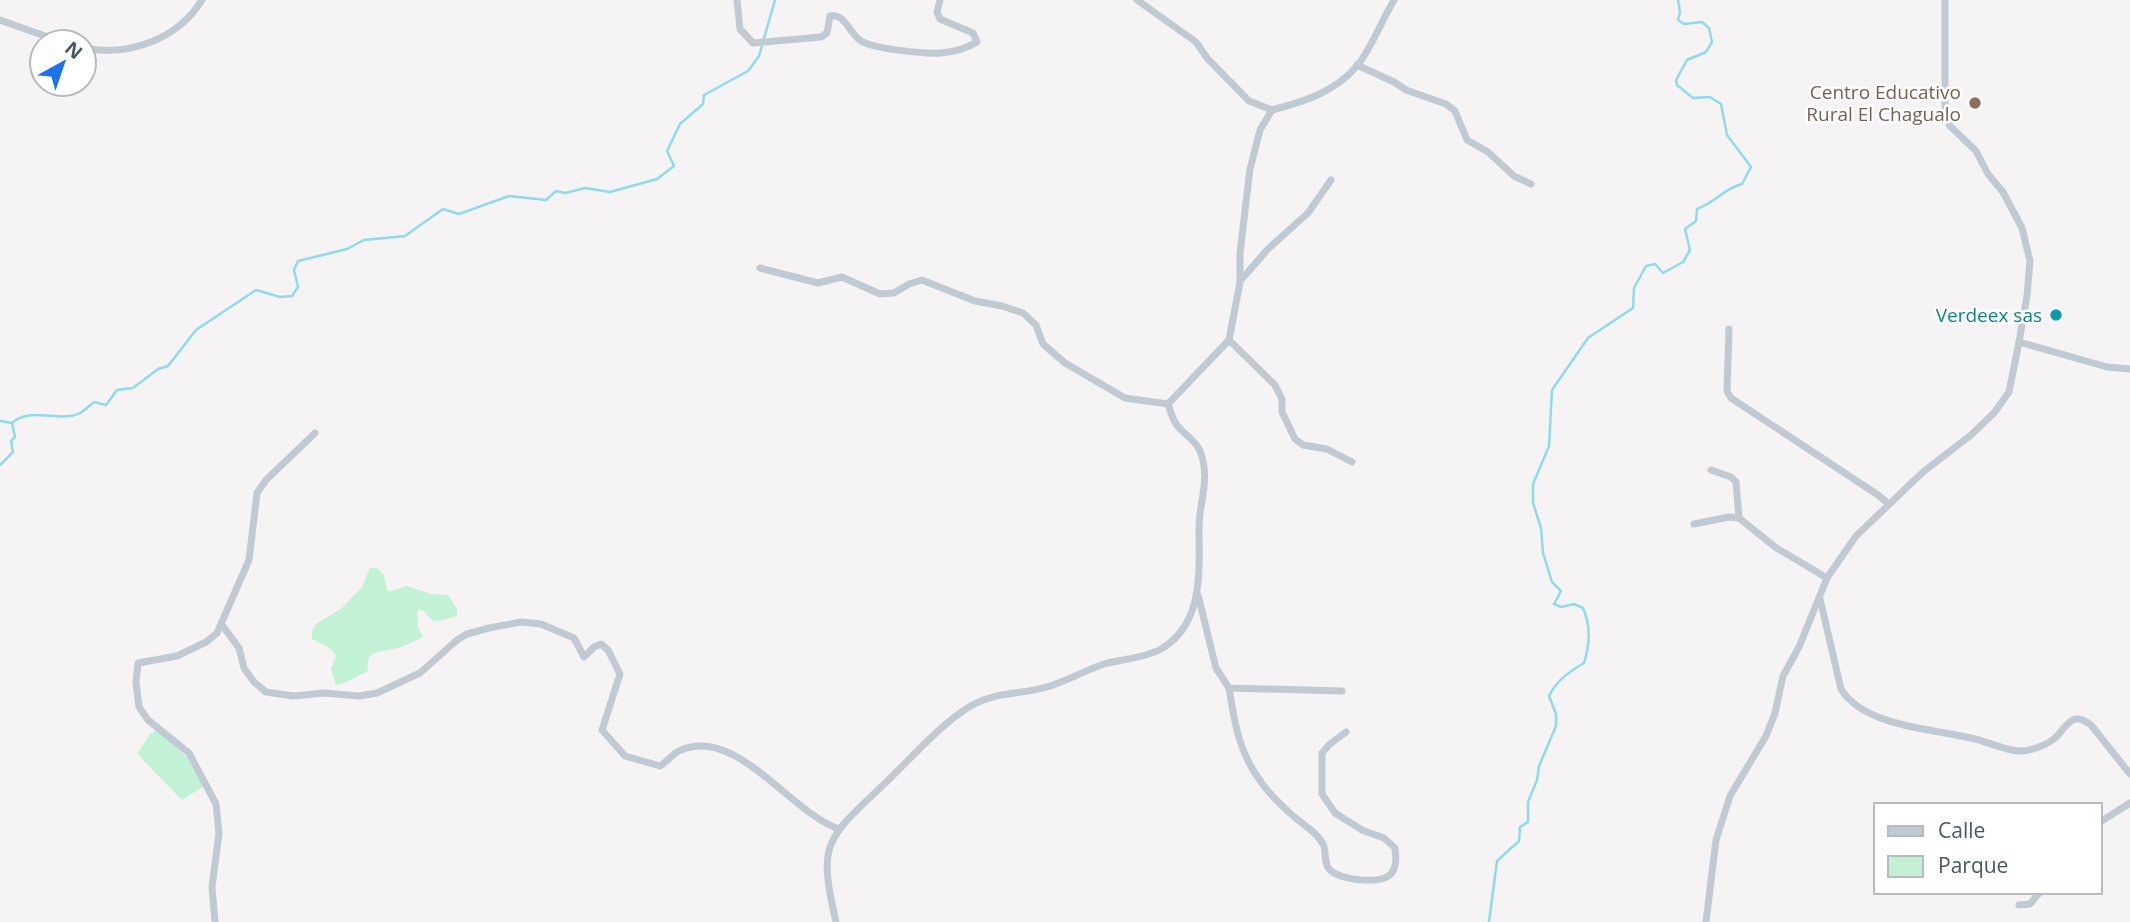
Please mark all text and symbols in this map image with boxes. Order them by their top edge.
north arrow [28,28,98,98]
text: N [60,35,88,65]
place label: Centro Educativo Rural El Chagualo [1806,79,1961,127]
marker: Centro Educativo Rural El Chagualo [1967,95,1983,111]
place label: Verdeex sas [1936,302,2042,328]
marker: Verdeex sas [2048,307,2064,323]
legend [1874,803,2102,894]
text: Calle [1938,816,1985,844]
text: Parque [1938,851,2008,879]

